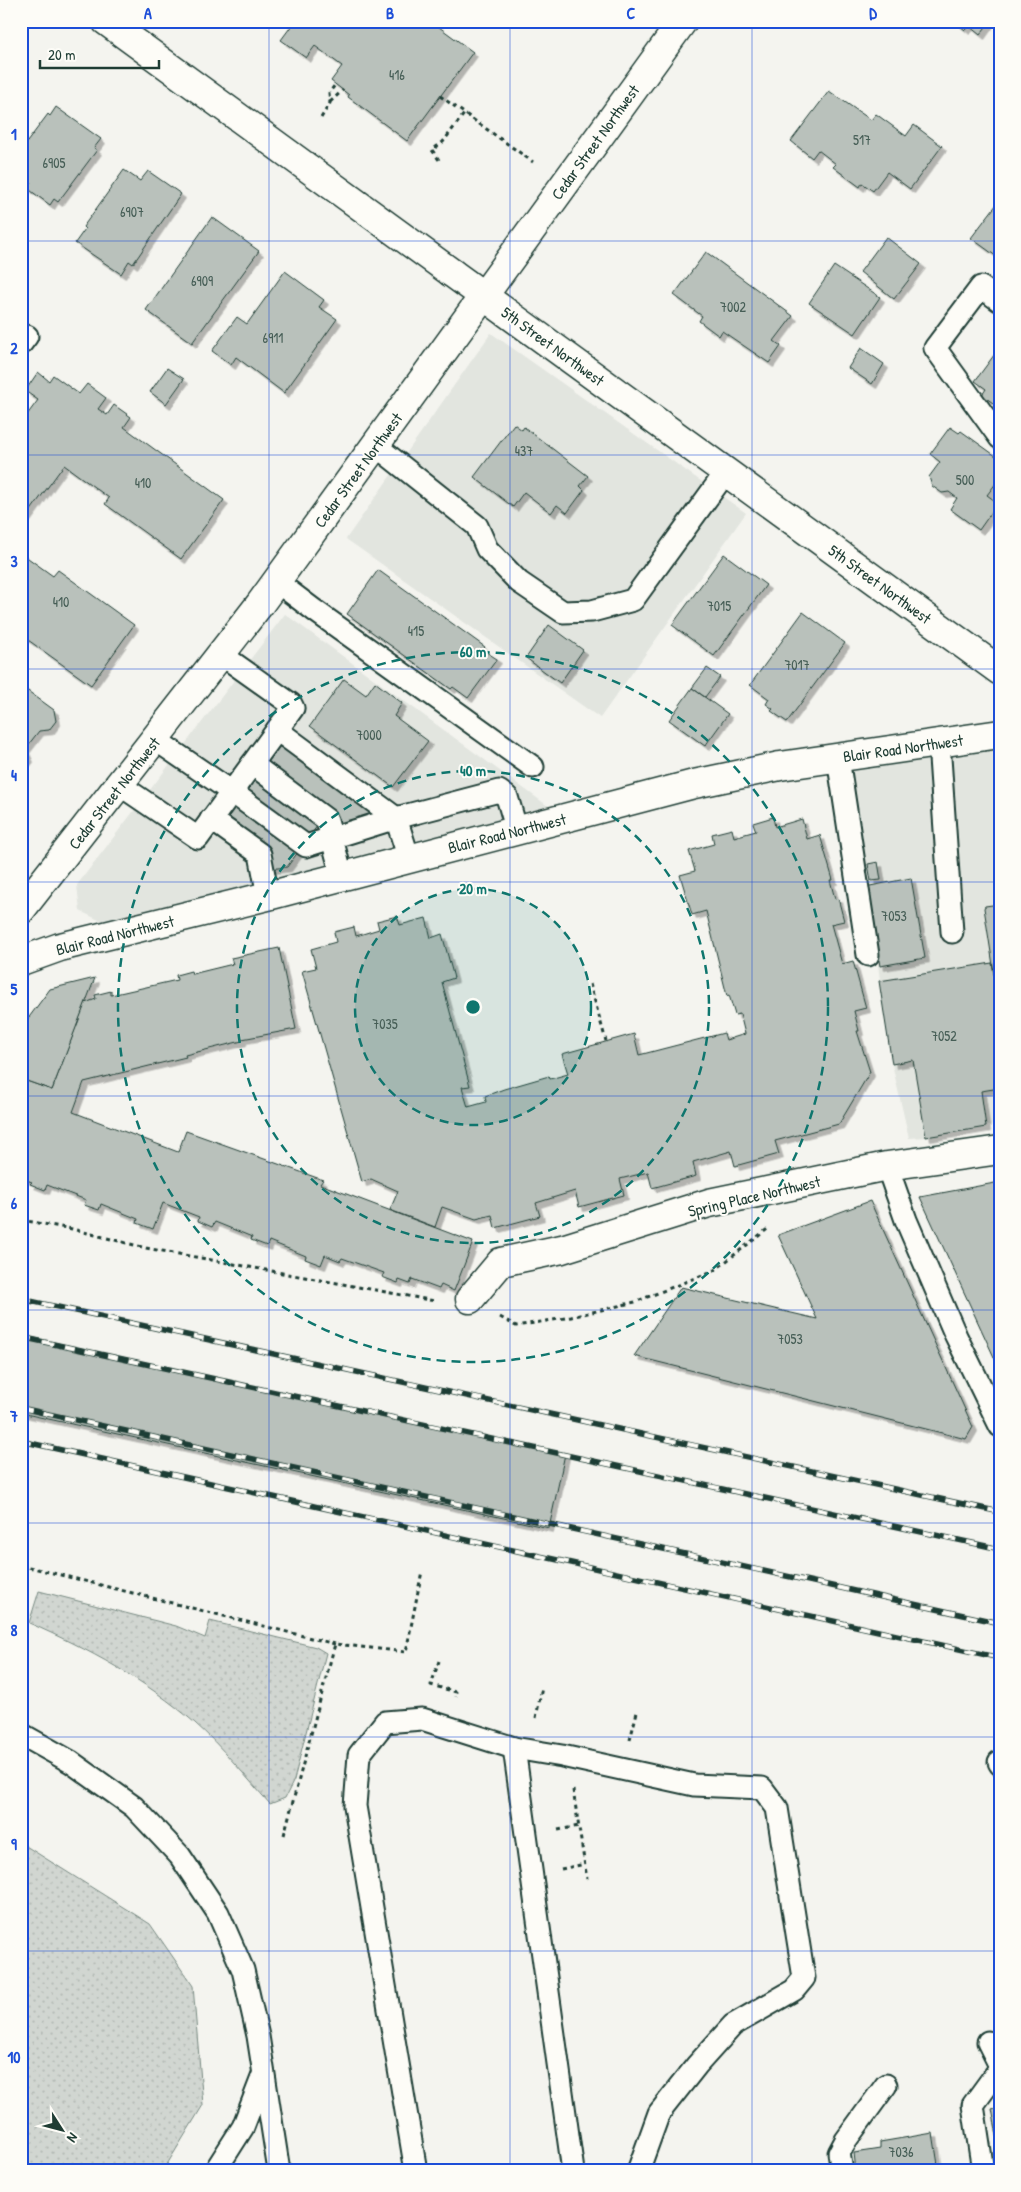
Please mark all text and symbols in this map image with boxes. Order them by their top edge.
text: A [144,2,152,24]
text: B [386,2,394,24]
text: C [627,2,636,24]
text: D [869,2,877,24]
scale bar [40,38,159,70]
text: 20 m [48,44,75,65]
house number: 416 [389,65,405,84]
street label: Cedar Street Northwest [546,80,645,204]
text: 1 [11,123,17,145]
house number: 517 [853,130,871,149]
house number: 6905 [43,153,66,172]
house number: 6907 [120,202,144,221]
house number: 6909 [191,271,213,290]
house number: 7002 [720,297,746,316]
street label: 5th Street Northwest [497,301,609,391]
house number: 6911 [263,328,283,347]
text: 2 [10,337,18,359]
street label: Cedar Street Northwest [309,408,408,532]
house number: 437 [515,441,533,460]
house number: 500 [956,470,974,489]
house number: 410 [135,473,151,492]
street label: 5th Street Northwest [824,539,936,629]
text: 3 [10,550,18,572]
house number: 410 [53,592,69,611]
house number: 7015 [707,596,731,615]
house number: 415 [408,621,424,640]
text: 60 m [460,641,486,662]
house number: 7017 [784,655,810,674]
house number: 7000 [356,725,382,744]
street label: Blair Road Northwest [842,729,965,767]
street label: Cedar Street Northwest [63,732,165,854]
text: 40 m [460,760,486,781]
text: 4 [11,764,17,786]
street label: Blair Road Northwest [446,808,569,858]
text: 20 m [459,878,487,899]
house number: 7053 [881,906,907,925]
street label: Blair Road Northwest [54,910,177,960]
text: 5 [11,978,18,1000]
centre of rings [464,998,482,1016]
house number: 7035 [372,1014,398,1033]
house number: 7052 [931,1026,957,1045]
street label: Spring Place Northwest [686,1170,823,1222]
text: 6 [11,1192,18,1214]
house number: 7053 [777,1329,803,1348]
text: 7 [9,1405,18,1427]
text: 8 [11,1619,18,1641]
text: 9 [11,1833,17,1855]
text: 10 [8,2046,20,2068]
north arrow [38,2104,88,2154]
text: N [63,2129,83,2147]
house number: 7036 [888,2142,914,2161]

